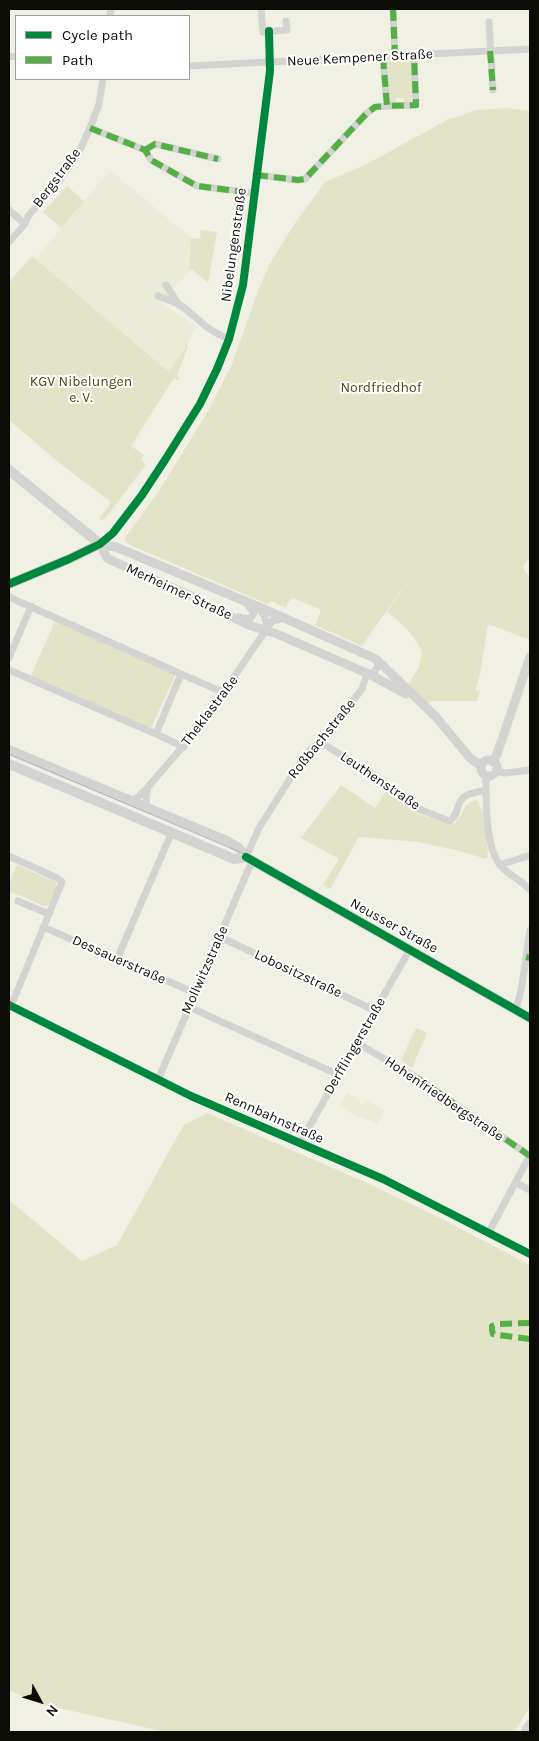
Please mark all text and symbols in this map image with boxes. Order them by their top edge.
legend [15,15,190,80]
text: Cycle path [62,26,133,44]
street label: Neue Kempener Straße [287,46,433,70]
text: Path [62,51,93,69]
street label: Bergstraße [29,145,85,211]
street label: Nibelungenstraße [218,187,250,303]
park label: KGV Nibelungen e. V. [30,374,132,407]
park label: Nordfriedhof [341,380,421,396]
street label: Merheimer Straße [123,560,235,624]
street label: Theklastraße [178,673,242,749]
street label: Roßbachstraße [285,696,359,782]
street label: Leuthenstraße [337,748,423,814]
street label: Neusser Straße [347,895,441,957]
street label: Mollwitzstraße [178,923,232,1017]
street label: Dessauerstraße [70,932,168,988]
street label: Lobositzstraße [252,946,344,1002]
street label: Derfflingerstraße [320,995,390,1097]
street label: Hohenfriedbergstraße [381,1053,507,1145]
street label: Rennbahnstraße [222,1089,326,1147]
north arrow [15,1676,65,1726]
text: N [42,1701,62,1720]

